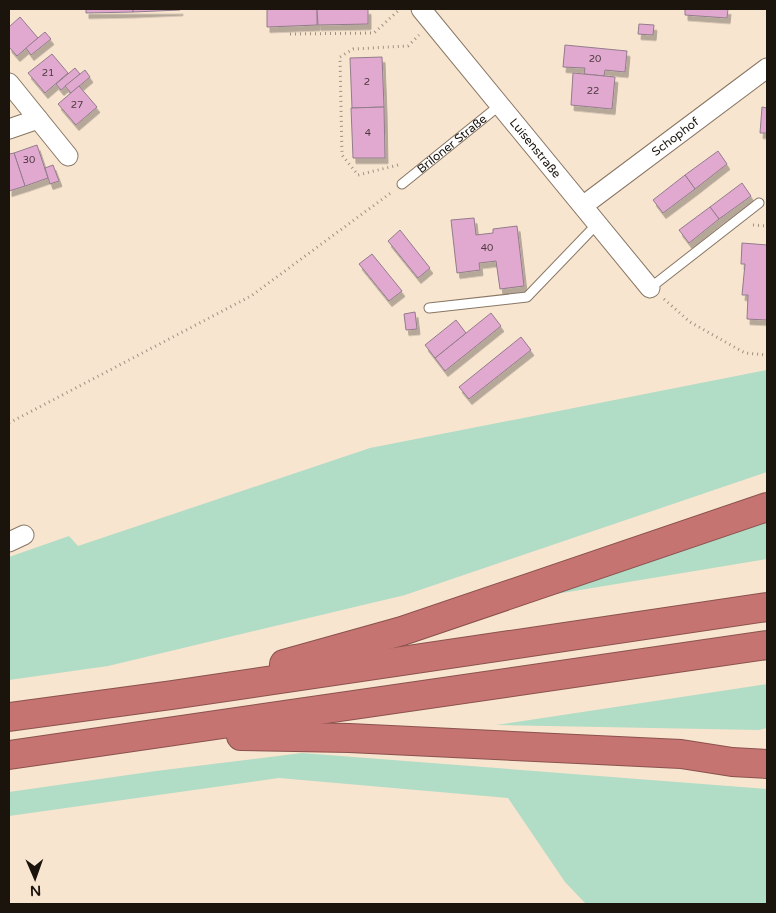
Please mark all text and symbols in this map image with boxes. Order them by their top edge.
house number: 20 [589,53,601,65]
house number: 21 [42,67,54,79]
house number: 2 [364,76,370,88]
house number: 22 [587,85,599,97]
house number: 27 [71,99,83,111]
street label: Briloner Straße [414,112,490,176]
street label: Schophof [649,114,702,159]
street label: Luisenstraße [507,116,564,181]
house number: 4 [365,127,371,139]
house number: 30 [23,154,35,166]
house number: 40 [481,242,493,254]
north arrow [10,853,60,903]
text: N [30,882,41,899]

